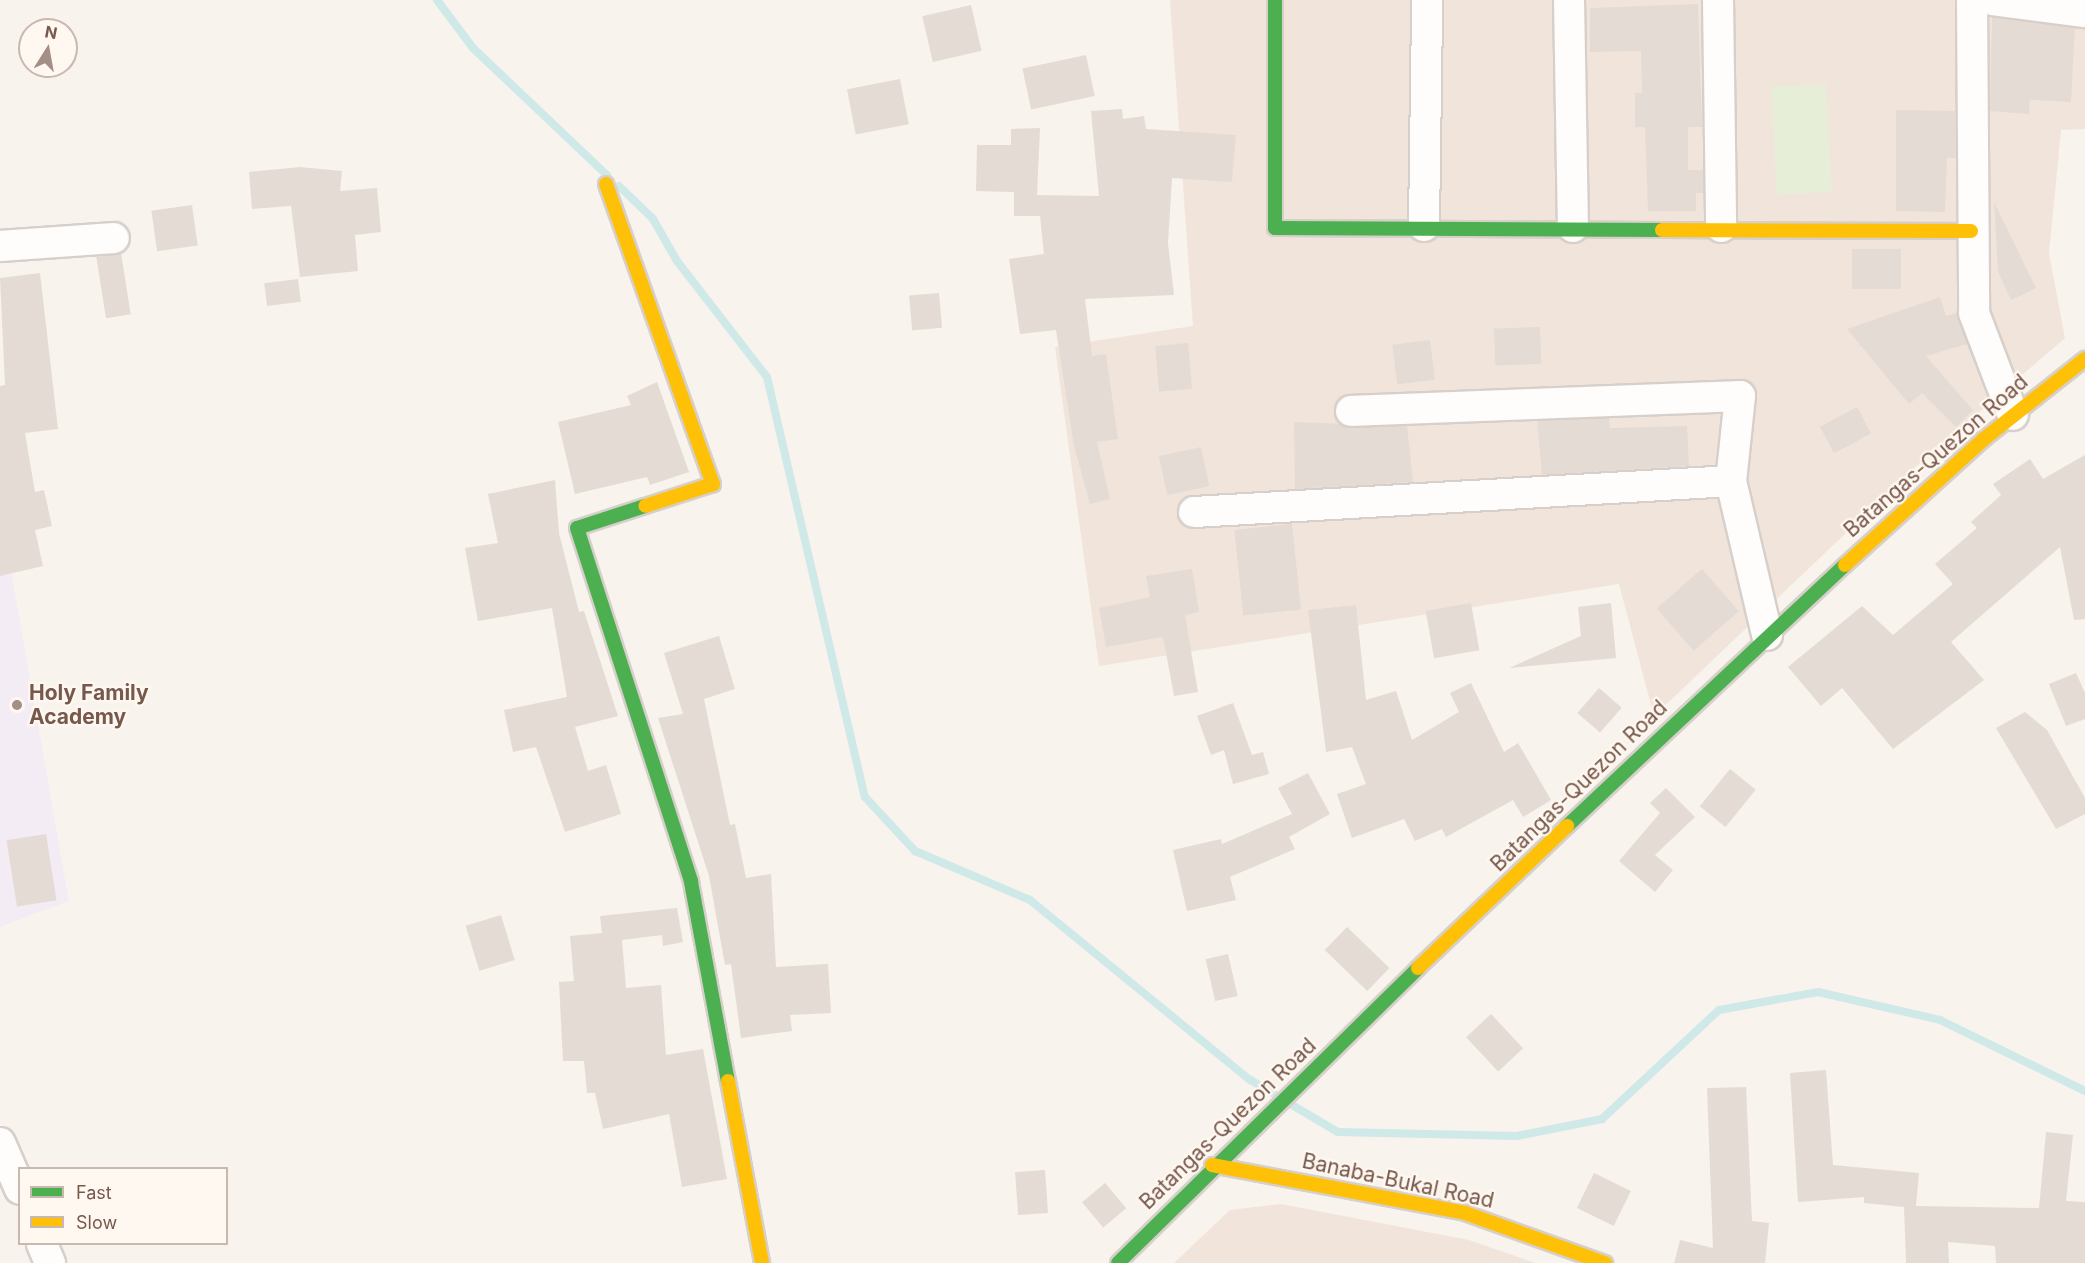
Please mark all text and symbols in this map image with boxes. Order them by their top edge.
north arrow [18,18,78,78]
text: N [43,21,59,43]
street label: Batangas-Quezon Road [1839,369,2033,543]
place label: Holy Family Academy [29,680,149,730]
street label: Batangas-Quezon Road [1486,695,1672,877]
marker: Holy Family Academy [10,698,24,712]
street label: Batangas-Quezon Road [1135,1033,1321,1215]
street label: Banaba-Bukal Road [1300,1148,1496,1214]
legend [18,1167,228,1245]
text: Fast [76,1182,112,1203]
text: Slow [76,1212,117,1233]

